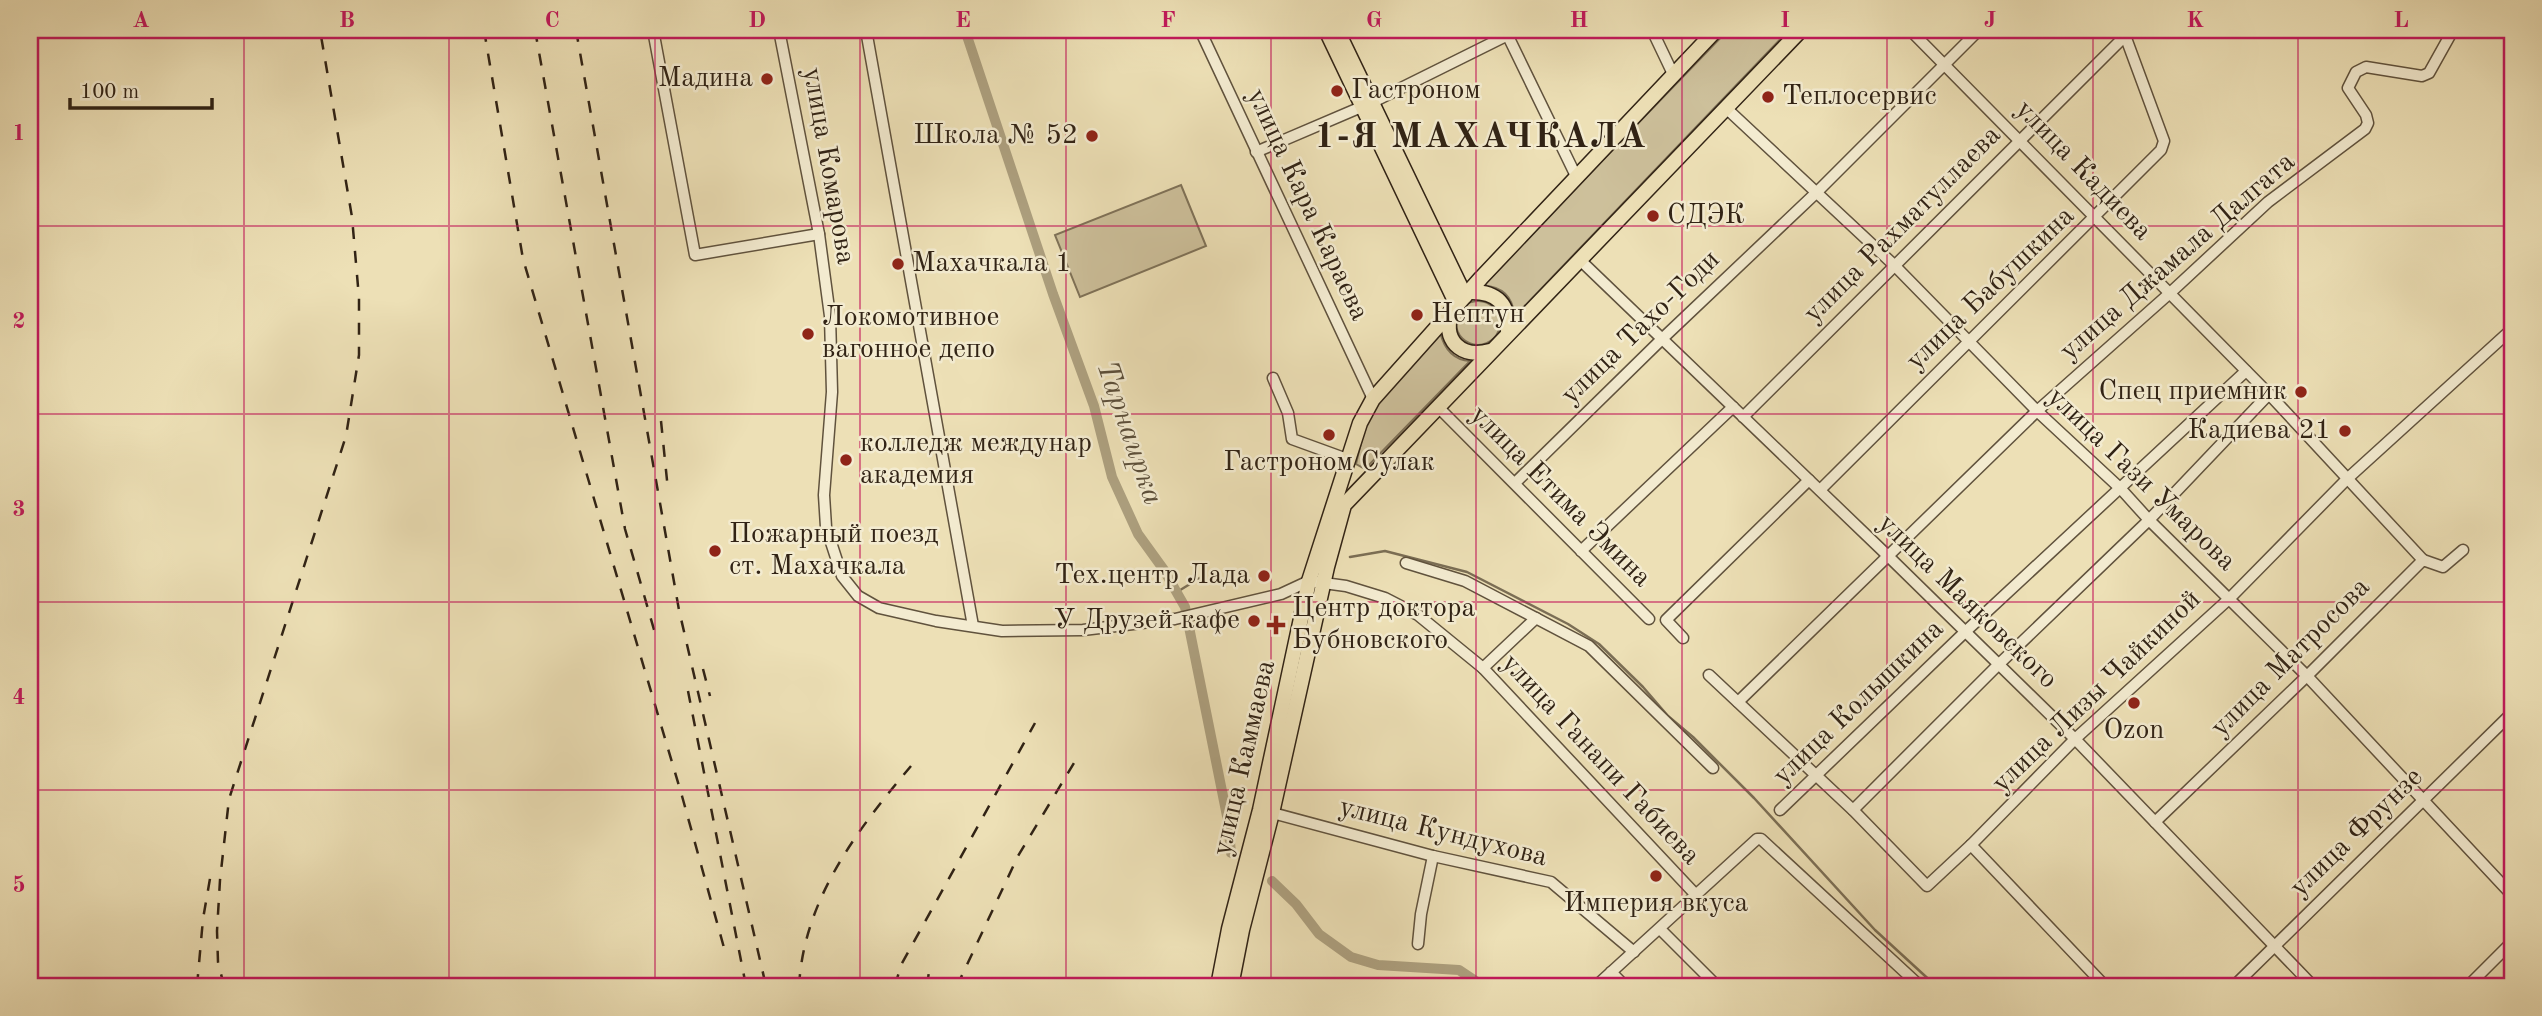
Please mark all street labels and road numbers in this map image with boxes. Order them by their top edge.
street label: улица Комарова [797,65,859,267]
street label: улица Кара Караева [1241,85,1373,326]
street label: улица Кадиева [2009,96,2157,247]
street label: улица Рахматуллаева [1799,121,2007,329]
street label: улица Джамала Далгата [2055,148,2301,366]
street label: улица Бабушкина [1902,202,2081,376]
street label: улица Тахо-Годи [1556,246,1726,410]
street label: улица Гази Умарова [2041,383,2241,577]
street label: улица Етима Эмина [1464,401,1656,593]
street label: улица Маяковского [1872,509,2062,695]
street label: улица Матросова [2206,573,2376,743]
street label: улица Лизы Чайкиной [1987,586,2207,798]
street label: улица Колышкина [1769,615,1950,791]
street label: улица Ганапи Габиева [1495,649,1705,871]
street label: улица Каммаева [1209,657,1281,859]
street label: улица Фрунзе [2285,763,2429,903]
street label: улица Кундухова [1336,794,1550,872]

